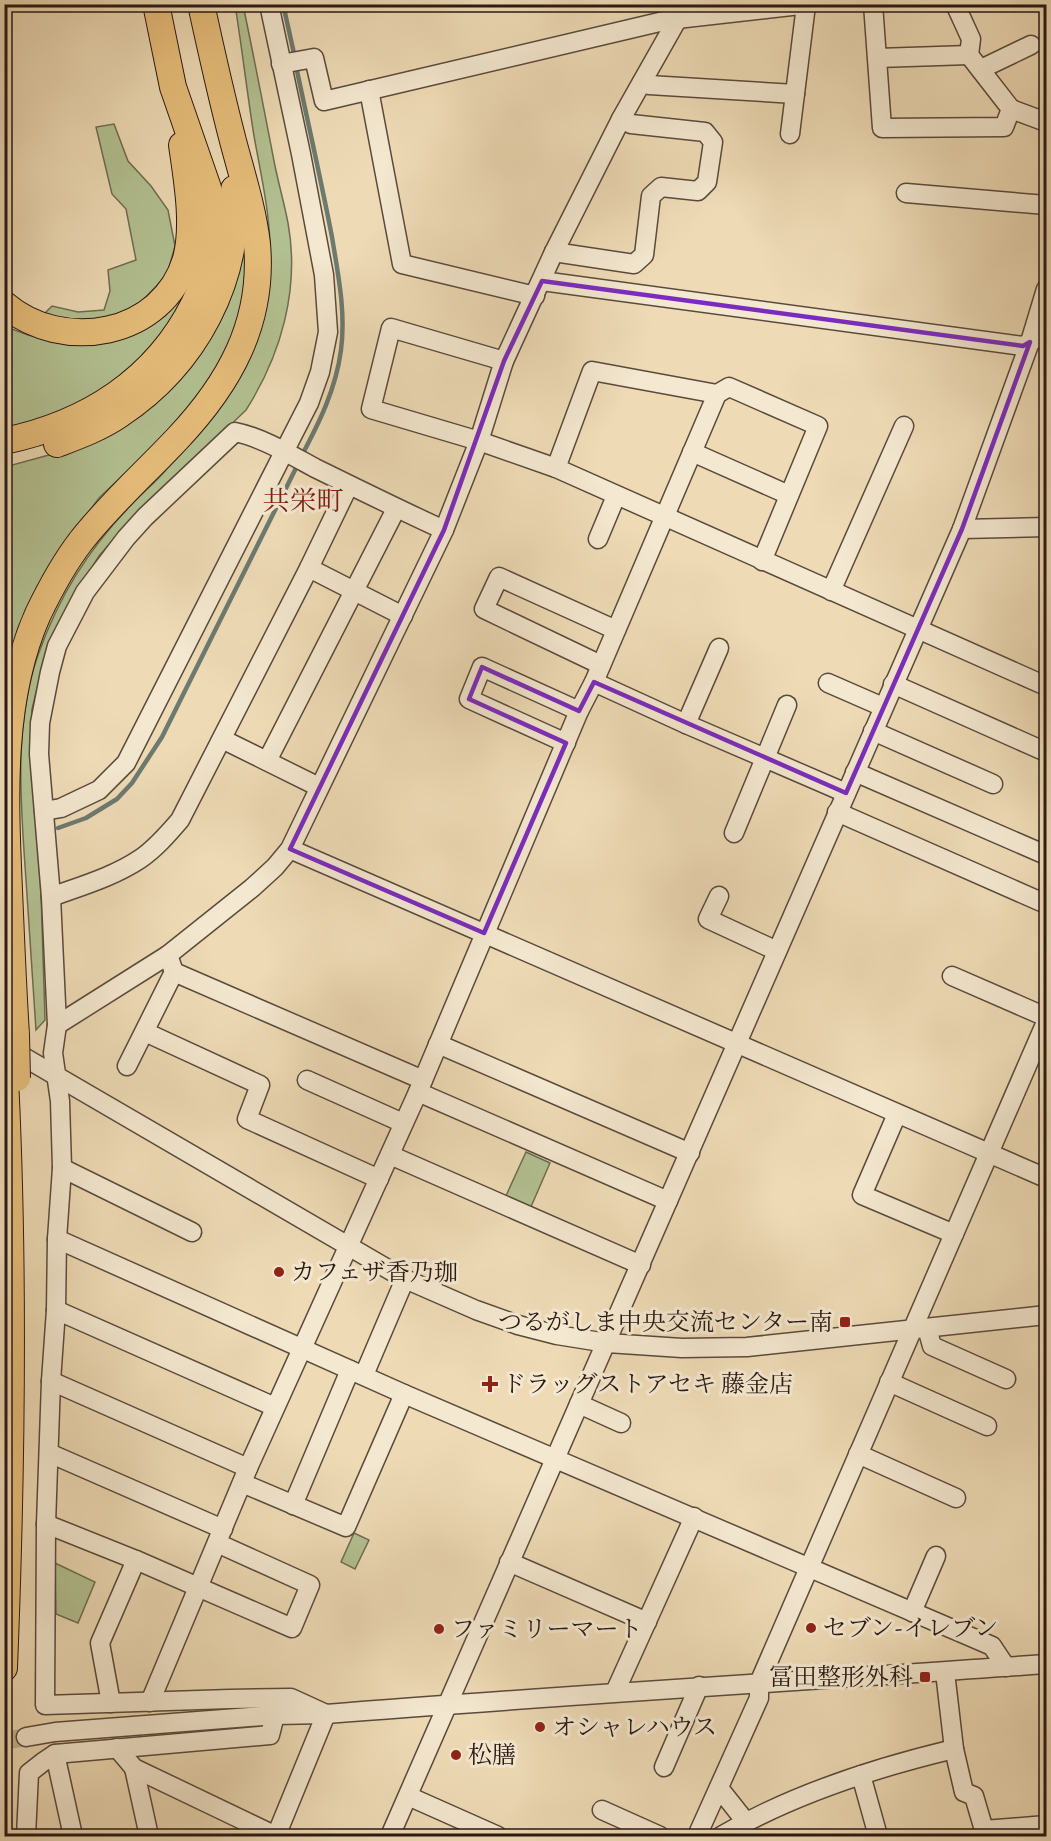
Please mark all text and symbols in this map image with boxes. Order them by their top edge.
district label: 共栄町 [263,483,344,519]
place label: カフェザ香乃珈 [291,1256,458,1288]
marker: カフェザ香乃珈 [272,1265,286,1279]
place label: つるがしま中央交流センター南 [498,1306,833,1338]
marker: つるがしま中央交流センター南 [838,1315,852,1329]
place label: ドラッグストアセキ 藤金店 [502,1368,793,1400]
marker: ドラッグストアセキ 藤金店 [483,1377,497,1391]
place label: セブン-イレブン [823,1612,998,1644]
place label: ファミリーマート [451,1613,643,1645]
marker: セブン-イレブン [804,1621,818,1635]
marker: ファミリーマート [432,1622,446,1636]
place label: 冨田整形外科 [769,1661,913,1693]
marker: 冨田整形外科 [918,1670,932,1684]
place label: オシャレハウス [552,1711,717,1743]
marker: オシャレハウス [533,1720,547,1734]
place label: 松膳 [468,1739,516,1771]
marker: 松膳 [449,1748,463,1762]

